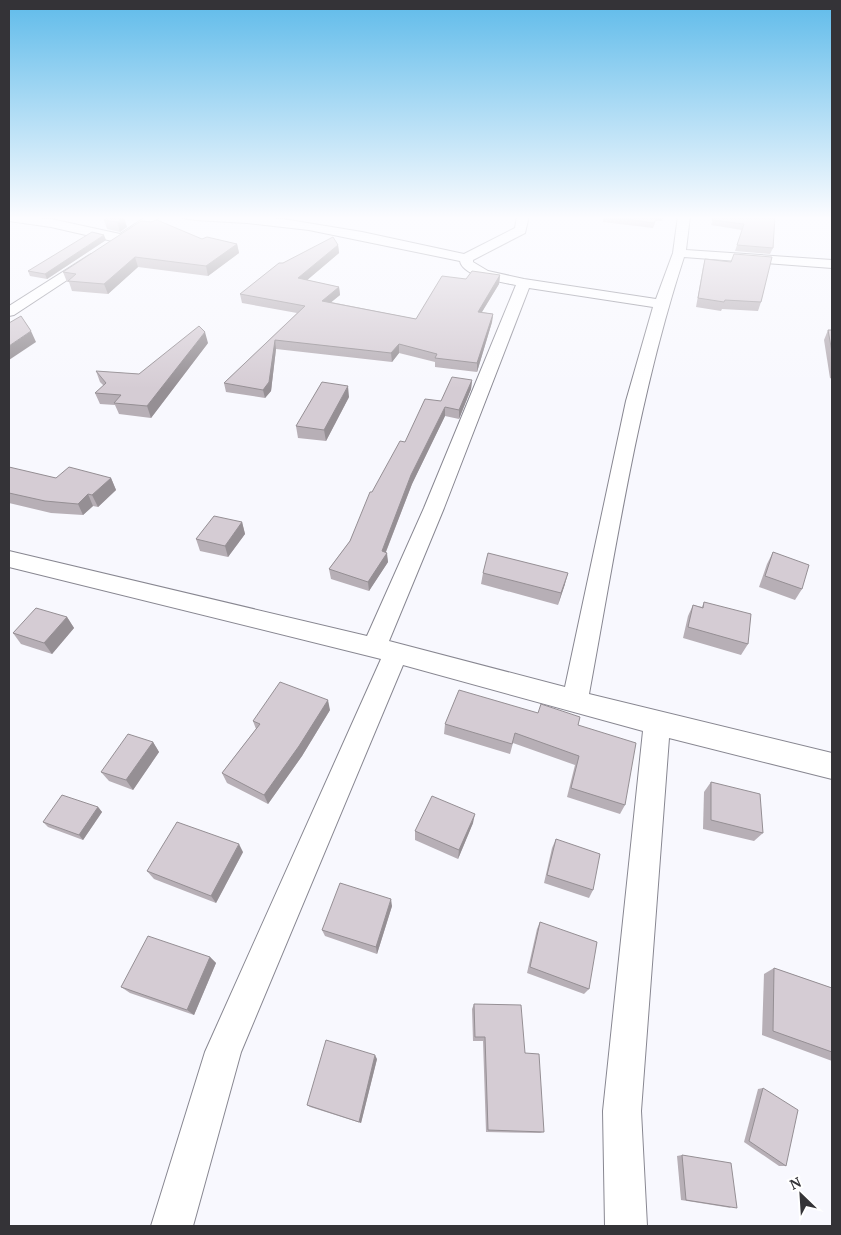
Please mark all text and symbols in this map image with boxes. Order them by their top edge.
north arrow [776,1170,826,1220]
text: N [786,1172,804,1194]

